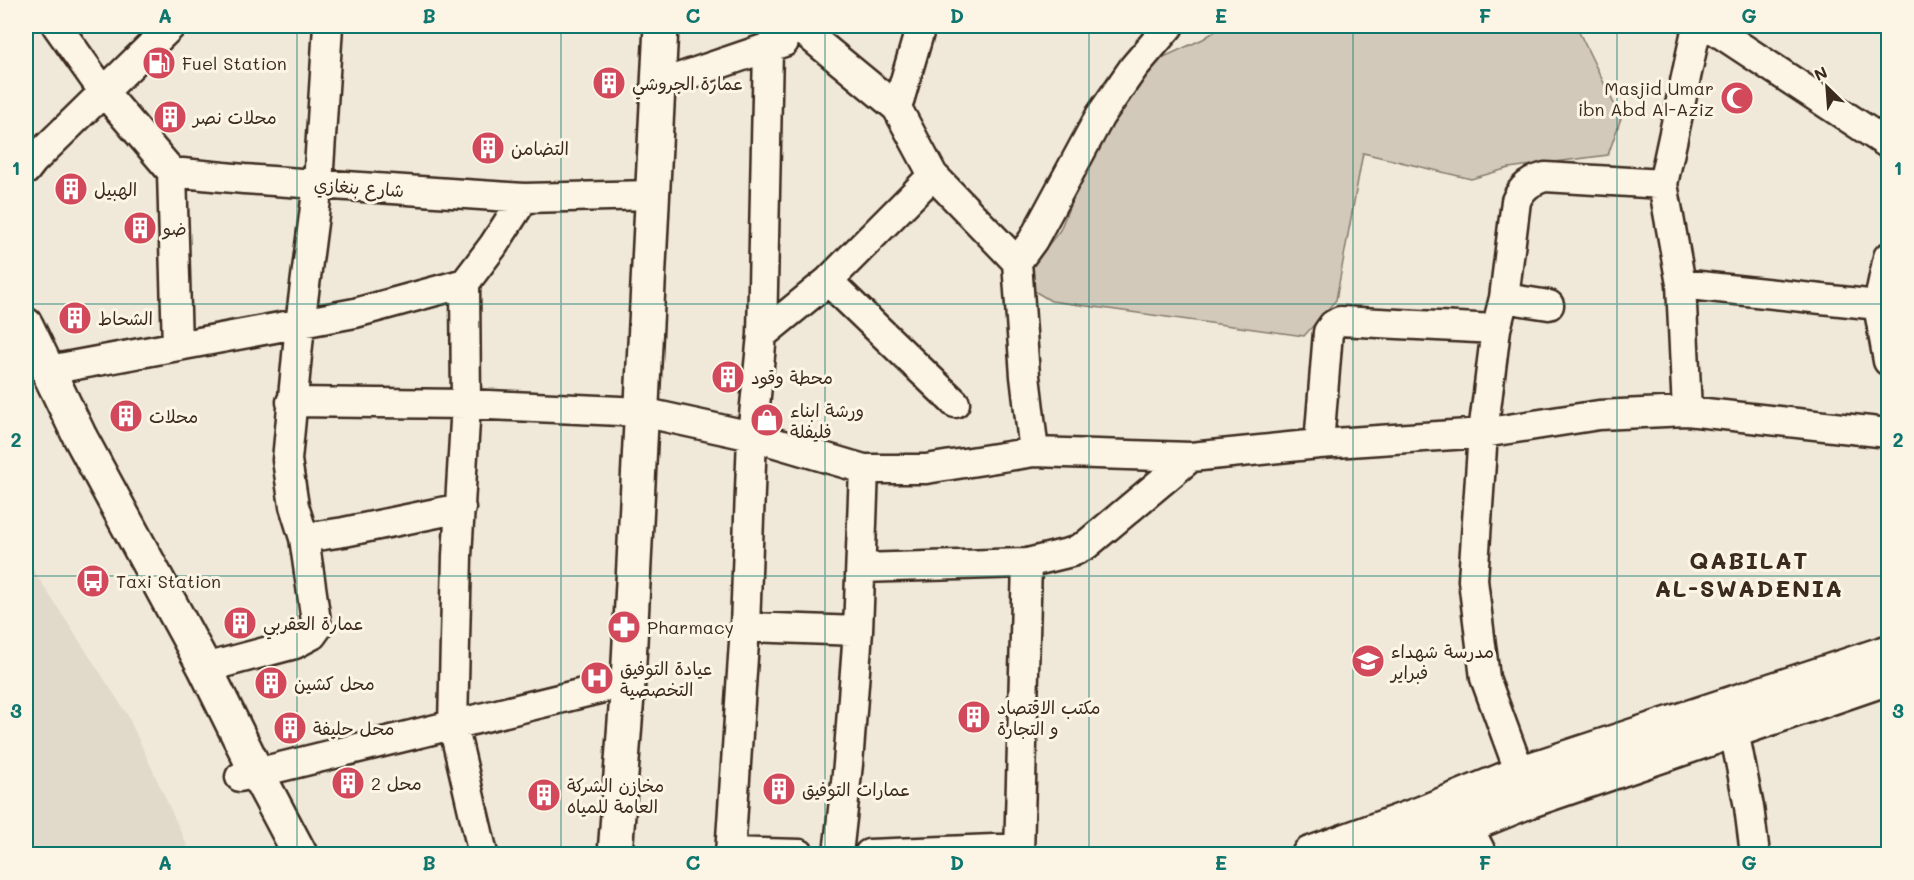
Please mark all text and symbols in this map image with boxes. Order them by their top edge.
text: A [158,2,172,28]
text: B [422,2,436,28]
text: C [686,2,701,28]
text: D [950,2,964,28]
text: E [1215,2,1227,28]
text: F [1479,2,1492,28]
text: G [1741,2,1757,28]
fuel station icon: Fuel Station [141,45,177,81]
place label: Fuel Station [182,51,287,75]
north arrow [1797,57,1857,117]
text: N [1811,61,1830,85]
building icon: عمارة الجروشي [591,65,627,101]
place label: عمارة الجروشي [632,71,744,100]
place label: Masjid Umar ibn Abd Al-Aziz [1578,76,1714,121]
mosque icon: Masjid Umar ibn Abd Al-Aziz [1719,80,1755,116]
building icon: محلات نصر [152,99,188,135]
place label: محلات نصر [191,105,277,129]
building icon: التضامن [470,130,506,166]
place label: التضامن [511,136,569,160]
text: 1 [12,154,20,180]
text: 1 [1894,154,1902,180]
building icon: الهبيل [53,171,89,207]
street label: شارع بنغازي [313,172,405,204]
place label: الهبيل [94,177,137,201]
building icon: ضو [122,210,158,246]
place label: ضو [161,216,187,240]
building icon: الشحاط [57,300,93,336]
place label: الشحاط [98,306,153,330]
building icon: محطة وقود [710,359,746,395]
place label: محطة وقود [751,365,833,389]
building icon: محلات [108,398,144,434]
place label: ورشة ابناء فليفلة [790,398,864,443]
shop icon: ورشة ابناء فليفلة [749,402,785,438]
place label: محلات [149,404,198,428]
text: 2 [10,426,22,452]
text: 2 [1892,426,1904,452]
district label: QABILAT AL-SWADENIA [1654,544,1844,603]
bus stop icon: Taxi Station [75,563,111,599]
place label: Taxi Station [116,569,221,593]
building icon: عمارة العقربي [222,605,258,641]
pharmacy icon: Pharmacy [606,609,642,645]
place label: عمارة العقربي [263,611,364,640]
place label: Pharmacy [647,615,734,639]
place label: مدرسة شهداء فبراير [1389,639,1494,684]
school or university icon: مدرسة شهداء فبراير [1350,643,1386,679]
place label: عيادة التوفيق التخصصية [620,656,712,701]
hospital icon: عيادة التوفيق التخصصية [579,660,615,696]
building icon: محل كشين [253,665,289,701]
place label: محل كشين [294,671,375,695]
place label: مكتب الاقتصاد و التجارة [997,695,1100,740]
text: 3 [10,697,22,723]
text: 3 [1892,697,1904,723]
building icon: مكتب الاقتصاد و التجارة [956,699,992,735]
building icon: محل حليفة [272,710,308,746]
place label: محل حليفة [313,716,395,740]
building icon: محل 2 [330,765,366,801]
place label: محل 2 [371,771,422,795]
building icon: عمارات التوفيق [761,771,797,807]
place label: مخازن الشركة العامة للمياه [567,773,664,818]
building icon: مخازن الشركة العامة للمياه [526,777,562,813]
place label: عمارات التوفيق [802,777,911,801]
text: A [158,849,172,875]
text: B [422,849,436,875]
text: C [686,849,701,875]
text: D [950,849,964,875]
text: E [1215,849,1227,875]
text: F [1479,849,1492,875]
text: G [1741,849,1757,875]

